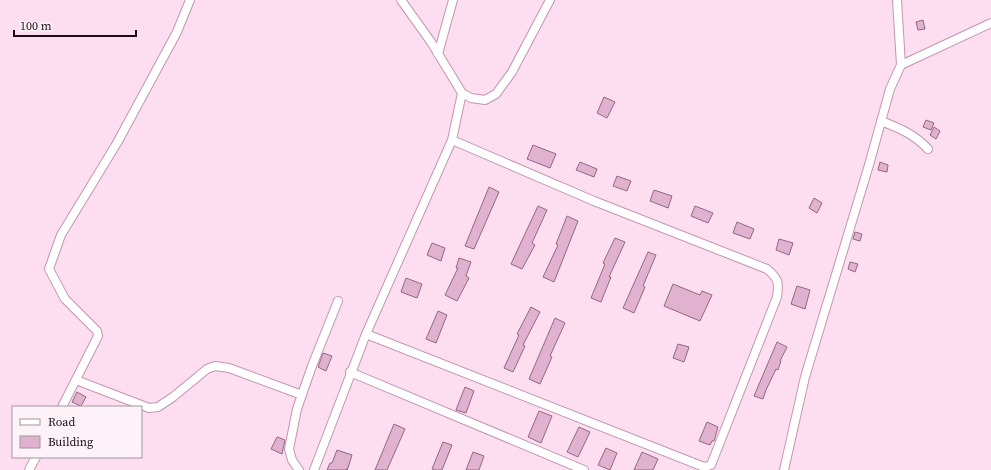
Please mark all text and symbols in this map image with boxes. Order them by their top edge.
scale bar [14,12,136,38]
text: 100 m [20,18,52,34]
legend [12,406,142,458]
text: Road [48,414,75,430]
text: Building [48,434,93,450]

